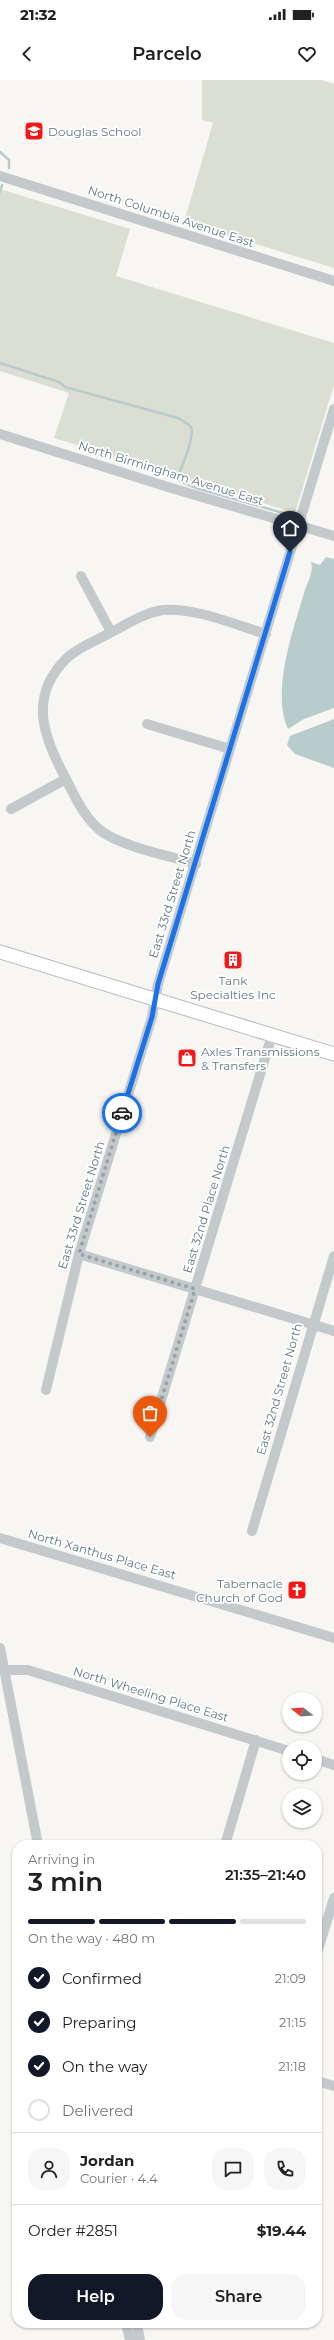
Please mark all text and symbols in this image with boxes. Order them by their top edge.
text: 21:32 [20,5,56,24]
icon: back [16,43,38,65]
text: Parcelo [132,43,202,65]
icon: heart [296,43,318,65]
school or university icon: Douglas School [23,120,45,142]
place label: Douglas School [48,124,141,139]
street label: North Columbia Avenue East [86,182,256,250]
street label: North Birmingham Avenue East [77,438,266,508]
pin [273,511,307,552]
icon: home [279,517,301,539]
street label: East 33rd Street North [145,828,199,960]
building icon: Tank Specialties Inc [222,949,244,971]
place label: Tank Specialties Inc [190,973,276,1002]
place label: Axles Transmissions & Transfers [201,1044,320,1073]
shop icon: Axles Transmissions & Transfers [176,1047,198,1069]
courier [102,1093,142,1133]
icon: car [111,1102,133,1124]
street label: East 33rd Street North [54,1139,108,1271]
street label: East 32nd Place North [179,1143,233,1275]
street label: East 32nd Street North [253,1321,305,1457]
pin [133,1396,167,1437]
icon: bag [139,1402,161,1424]
street label: North Xanthus Place East [26,1526,178,1582]
place label: Tabernacle Church of God [196,1576,283,1605]
church icon: Tabernacle Church of God [286,1579,308,1601]
street label: North Wheeling Place East [71,1663,231,1725]
north arrow [282,1692,322,1732]
map controls [282,1692,322,1828]
button: locate [282,1740,322,1780]
button: layers [282,1788,322,1828]
text: Arriving in [28,1851,95,1867]
text: 21:35–21:40 [225,1865,306,1884]
text: 3 min [28,1866,103,1898]
text: On the way · 480 m [28,1930,155,1946]
icon: check [28,1967,50,1989]
text: Confirmed [62,1969,142,1988]
text: 21:09 [275,1970,306,1986]
icon: check [28,2011,50,2033]
text: Preparing [62,2013,137,2032]
text: 21:15 [279,2014,306,2030]
icon: check [28,2055,50,2077]
text: On the way [62,2057,147,2076]
text: 21:18 [278,2058,306,2074]
text: Delivered [62,2101,134,2120]
button: person [28,2148,70,2190]
button: chat [212,2148,254,2190]
button: phone [264,2148,306,2190]
text: Jordan [80,2151,134,2170]
text: Courier · 4.4 [80,2170,158,2186]
text: Order #2851 [28,2221,118,2240]
text: $19.44 [257,2221,306,2240]
button: Help [28,2274,163,2320]
button: Share [171,2274,306,2320]

